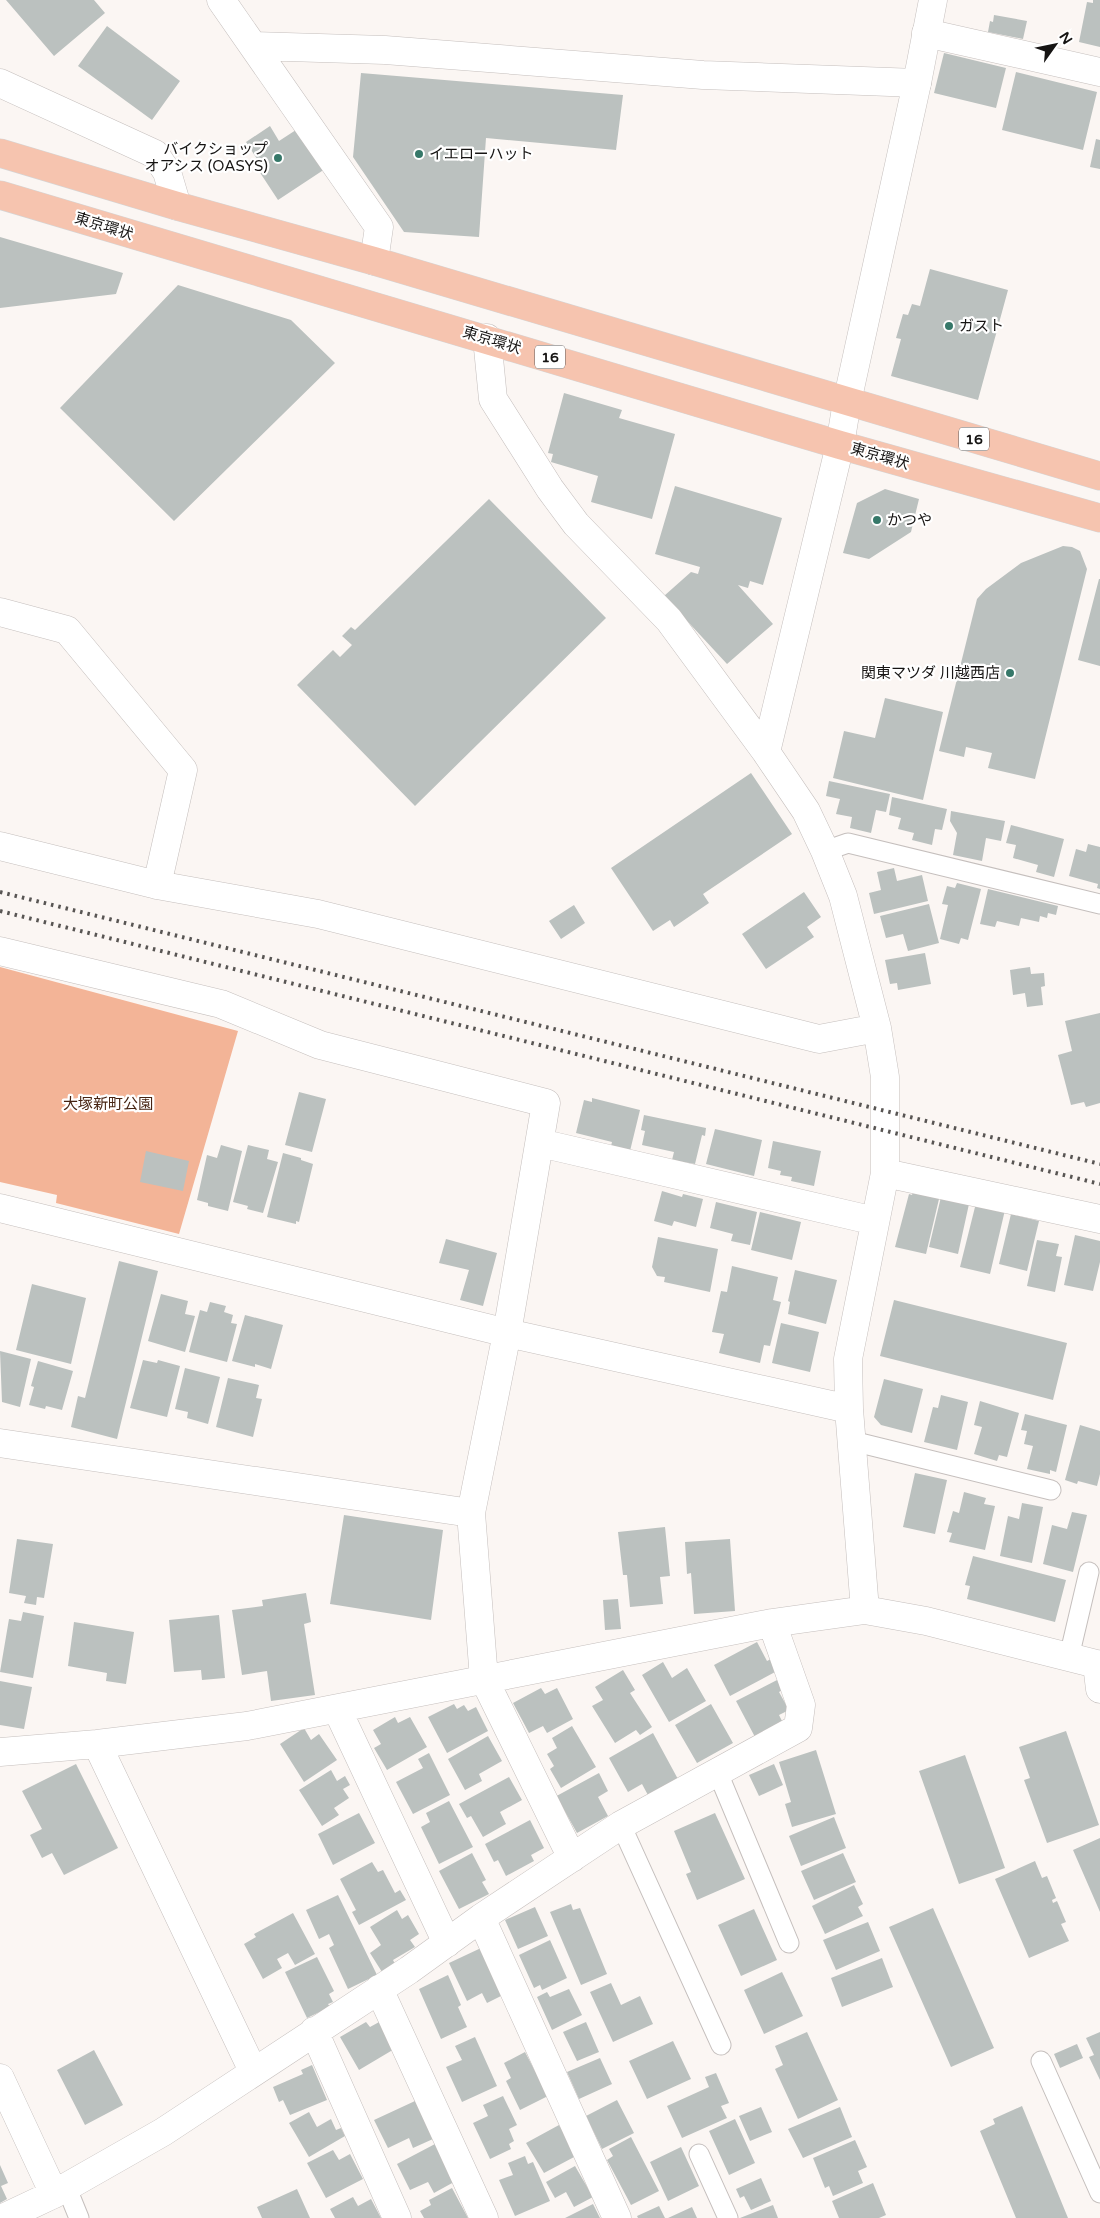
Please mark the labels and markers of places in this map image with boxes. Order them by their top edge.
place label: バイクショップ オアシス (OASYS) [144,140,268,175]
place label: イエローハット [429,145,534,163]
marker: イエローハット [413,148,425,160]
marker: バイクショップ オアシス (OASYS) [272,152,284,164]
place label: ガスト [959,317,1004,335]
marker: ガスト [943,320,955,332]
place label: かつや [887,511,932,529]
marker: かつや [871,514,883,526]
place label: 関東マツダ 川越西店 [861,664,1000,682]
marker: 関東マツダ 川越西店 [1004,667,1016,679]

